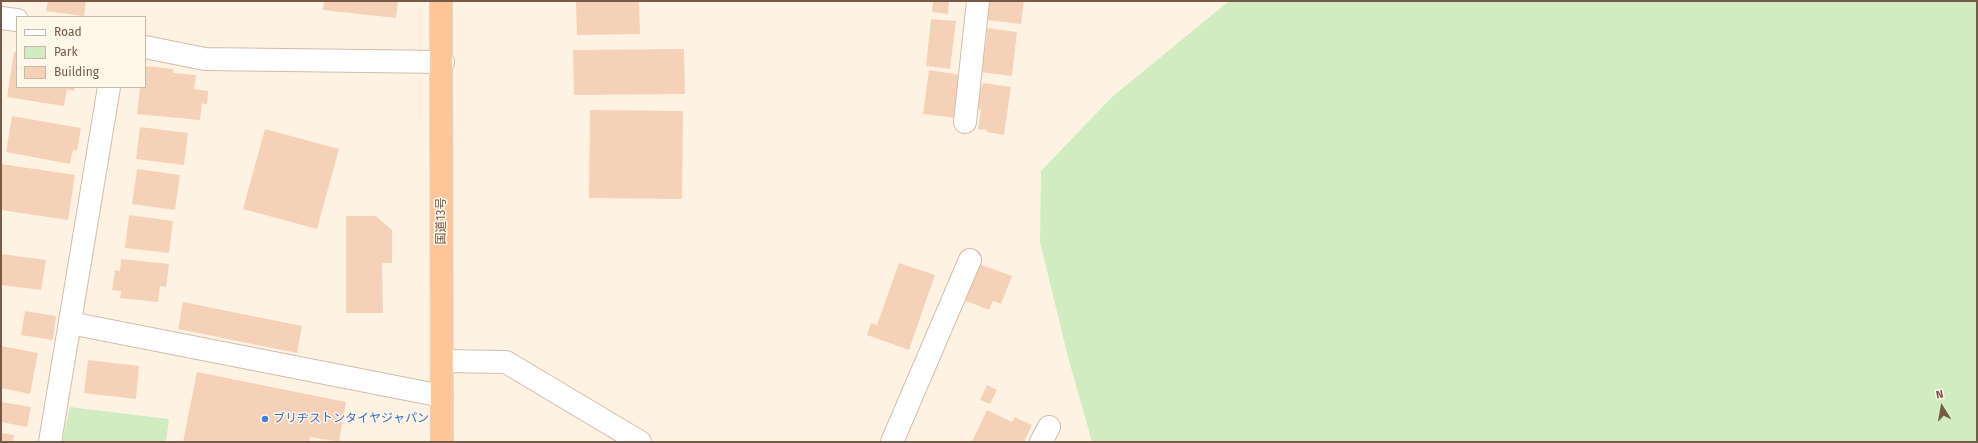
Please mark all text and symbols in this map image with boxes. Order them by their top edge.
legend [16,16,146,88]
text: Road [54,25,82,39]
text: Park [54,45,78,59]
text: Building [54,65,99,79]
street label: 国道13号 [435,197,449,245]
north arrow [1922,387,1962,427]
text: N [1935,388,1944,402]
place label: ブリヂストンタイヤジャパン [273,412,429,426]
marker: ブリヂストンタイヤジャパン [260,414,270,424]

